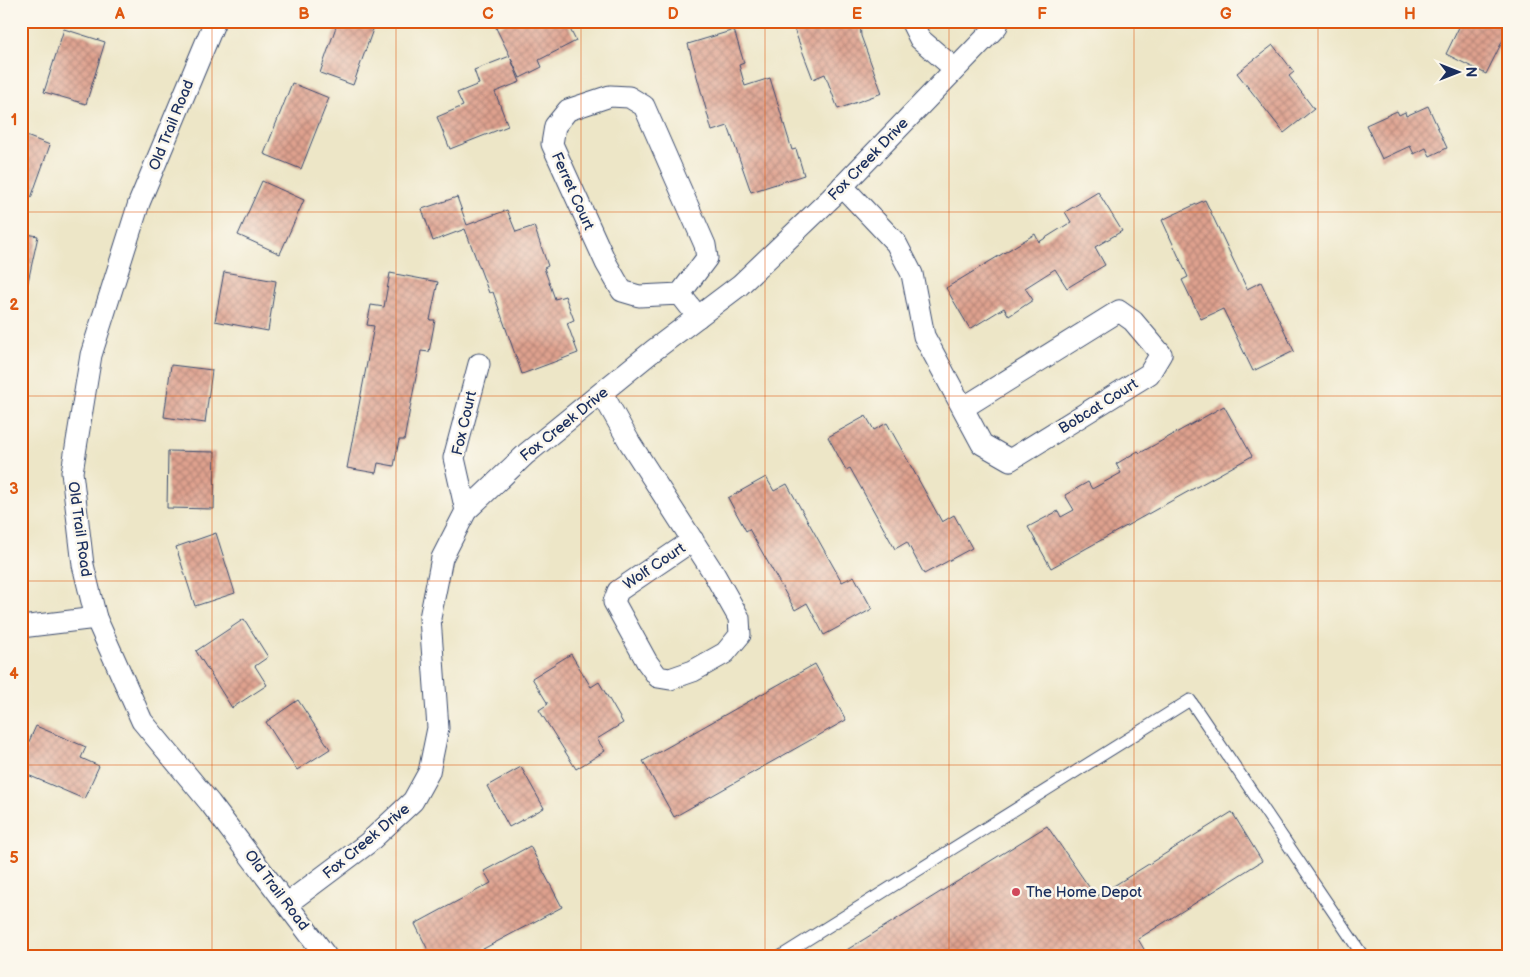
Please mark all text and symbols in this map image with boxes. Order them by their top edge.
text: A [114,5,125,24]
text: B [298,5,310,24]
text: C [482,5,494,24]
text: D [667,5,679,24]
text: E [852,5,862,24]
text: F [1037,5,1047,24]
text: G [1220,5,1232,24]
text: H [1404,5,1416,24]
north arrow [1432,48,1482,98]
text: N [1462,67,1479,77]
street label: Old Trail Road [145,77,198,173]
text: 1 [11,111,17,130]
street label: Fox Creek Drive [824,114,913,205]
street label: Ferret Court [547,149,598,233]
text: 2 [9,296,19,315]
street label: Bobcat Court [1055,374,1142,438]
street label: Fox Creek Drive [516,383,612,466]
street label: Fox Court [448,389,481,457]
text: 3 [9,480,19,499]
street label: Old Trail Road [63,480,96,578]
street label: Wolf Court [620,538,689,594]
text: 4 [9,665,19,684]
street label: Fox Creek Drive [319,799,414,883]
street label: Old Trail Road [240,846,313,934]
text: 5 [9,849,19,868]
place label: The Home Depot [1026,883,1142,902]
marker: The Home Depot [1010,886,1022,898]

